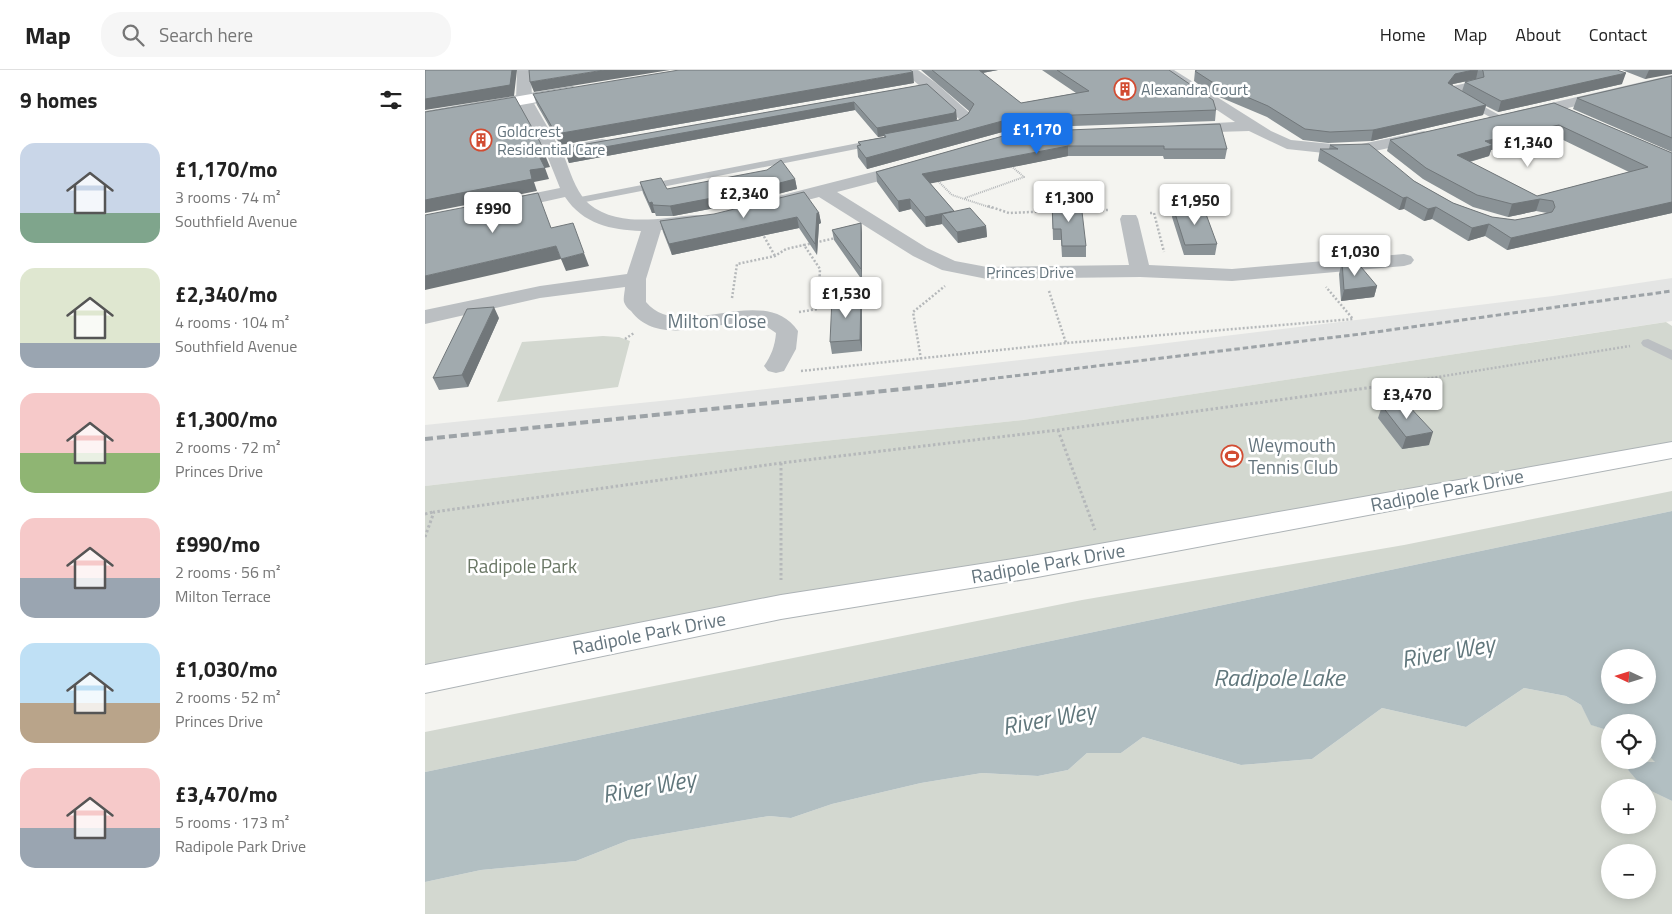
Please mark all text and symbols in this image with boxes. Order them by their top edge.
search box [101,12,451,57]
text: Map [25,17,71,53]
text: Search here [159,20,253,49]
icon: search [119,21,147,49]
text: Home [1380,21,1426,48]
text: Map [1454,21,1487,48]
text: About [1515,21,1561,48]
text: Contact [1589,21,1647,48]
building icon: Alexandra Court [1113,77,1137,101]
place label: Alexandra Court [1141,77,1249,101]
text: 9 homes [20,84,97,116]
icon: filters [377,86,405,114]
pin: £1,170 [996,112,1078,155]
text: £1,170 [1012,117,1062,141]
place label: Goldcrest Residential Care [497,119,605,161]
pin: £1,340 [1487,126,1569,168]
building icon: Goldcrest Residential Care [469,128,493,152]
text: £1,340 [1503,130,1553,154]
text: £1,170/mo [175,153,277,185]
icon: home [60,163,120,223]
pin: £2,340 [703,176,785,219]
pin: £1,300 [1028,180,1110,223]
text: £2,340 [719,181,769,205]
pin: £1,950 [1154,184,1236,226]
text: 3 rooms · 74 m² [175,185,280,209]
text: £1,300 [1044,185,1094,209]
text: £1,950 [1170,188,1220,212]
pin: £990 [463,191,523,234]
text: £990 [475,196,511,220]
text: Southfield Avenue [175,209,297,233]
pin: £1,030 [1314,234,1396,277]
text: £1,030 [1330,239,1380,263]
street label: Princes Drive [986,260,1074,284]
pin: £1,530 [805,276,887,319]
text: £2,340/mo [175,278,277,310]
text: £1,530 [821,281,871,305]
icon: home [60,288,120,348]
street label: Milton Close [668,306,766,335]
text: 4 rooms · 104 m² [175,310,289,334]
text: Southfield Avenue [175,334,297,358]
pin: £3,470 [1366,378,1448,420]
text: £3,470 [1382,382,1432,406]
text: £1,300/mo [175,403,277,435]
icon: home [60,413,120,473]
place label: Weymouth Tennis Club [1248,430,1338,481]
text: 2 rooms · 72 m² [175,435,280,459]
sports icon: Weymouth Tennis Club [1220,444,1244,468]
text: Princes Drive [175,459,263,483]
street label: Radipole Park Drive [1368,460,1526,519]
text: £990/mo [175,528,260,560]
street label: Radipole Park Drive [969,535,1127,590]
icon: home [60,538,120,598]
park label: Radipole Park [467,551,577,580]
text: 2 rooms · 56 m² [175,560,280,584]
text: Milton Terrace [175,584,271,608]
street label: Radipole Park Drive [570,603,728,662]
water label: River Wey [1398,625,1500,677]
north arrow [1601,649,1656,704]
map controls [1601,649,1656,899]
text: £1,030/mo [175,653,277,685]
water label: Radipole Lake [1213,659,1347,695]
icon: home [60,663,120,723]
text: 2 rooms · 52 m² [175,685,280,709]
water label: River Wey [999,692,1101,744]
text: Princes Drive [175,709,263,733]
button: locate [1601,714,1656,769]
water label: River Wey [599,760,701,812]
text: £3,470/mo [175,778,277,810]
button: + [1601,779,1656,834]
icon: home [60,788,120,848]
text: 5 rooms · 173 m² [175,810,289,834]
text: Radipole Park Drive [175,834,306,858]
button: − [1601,844,1656,899]

